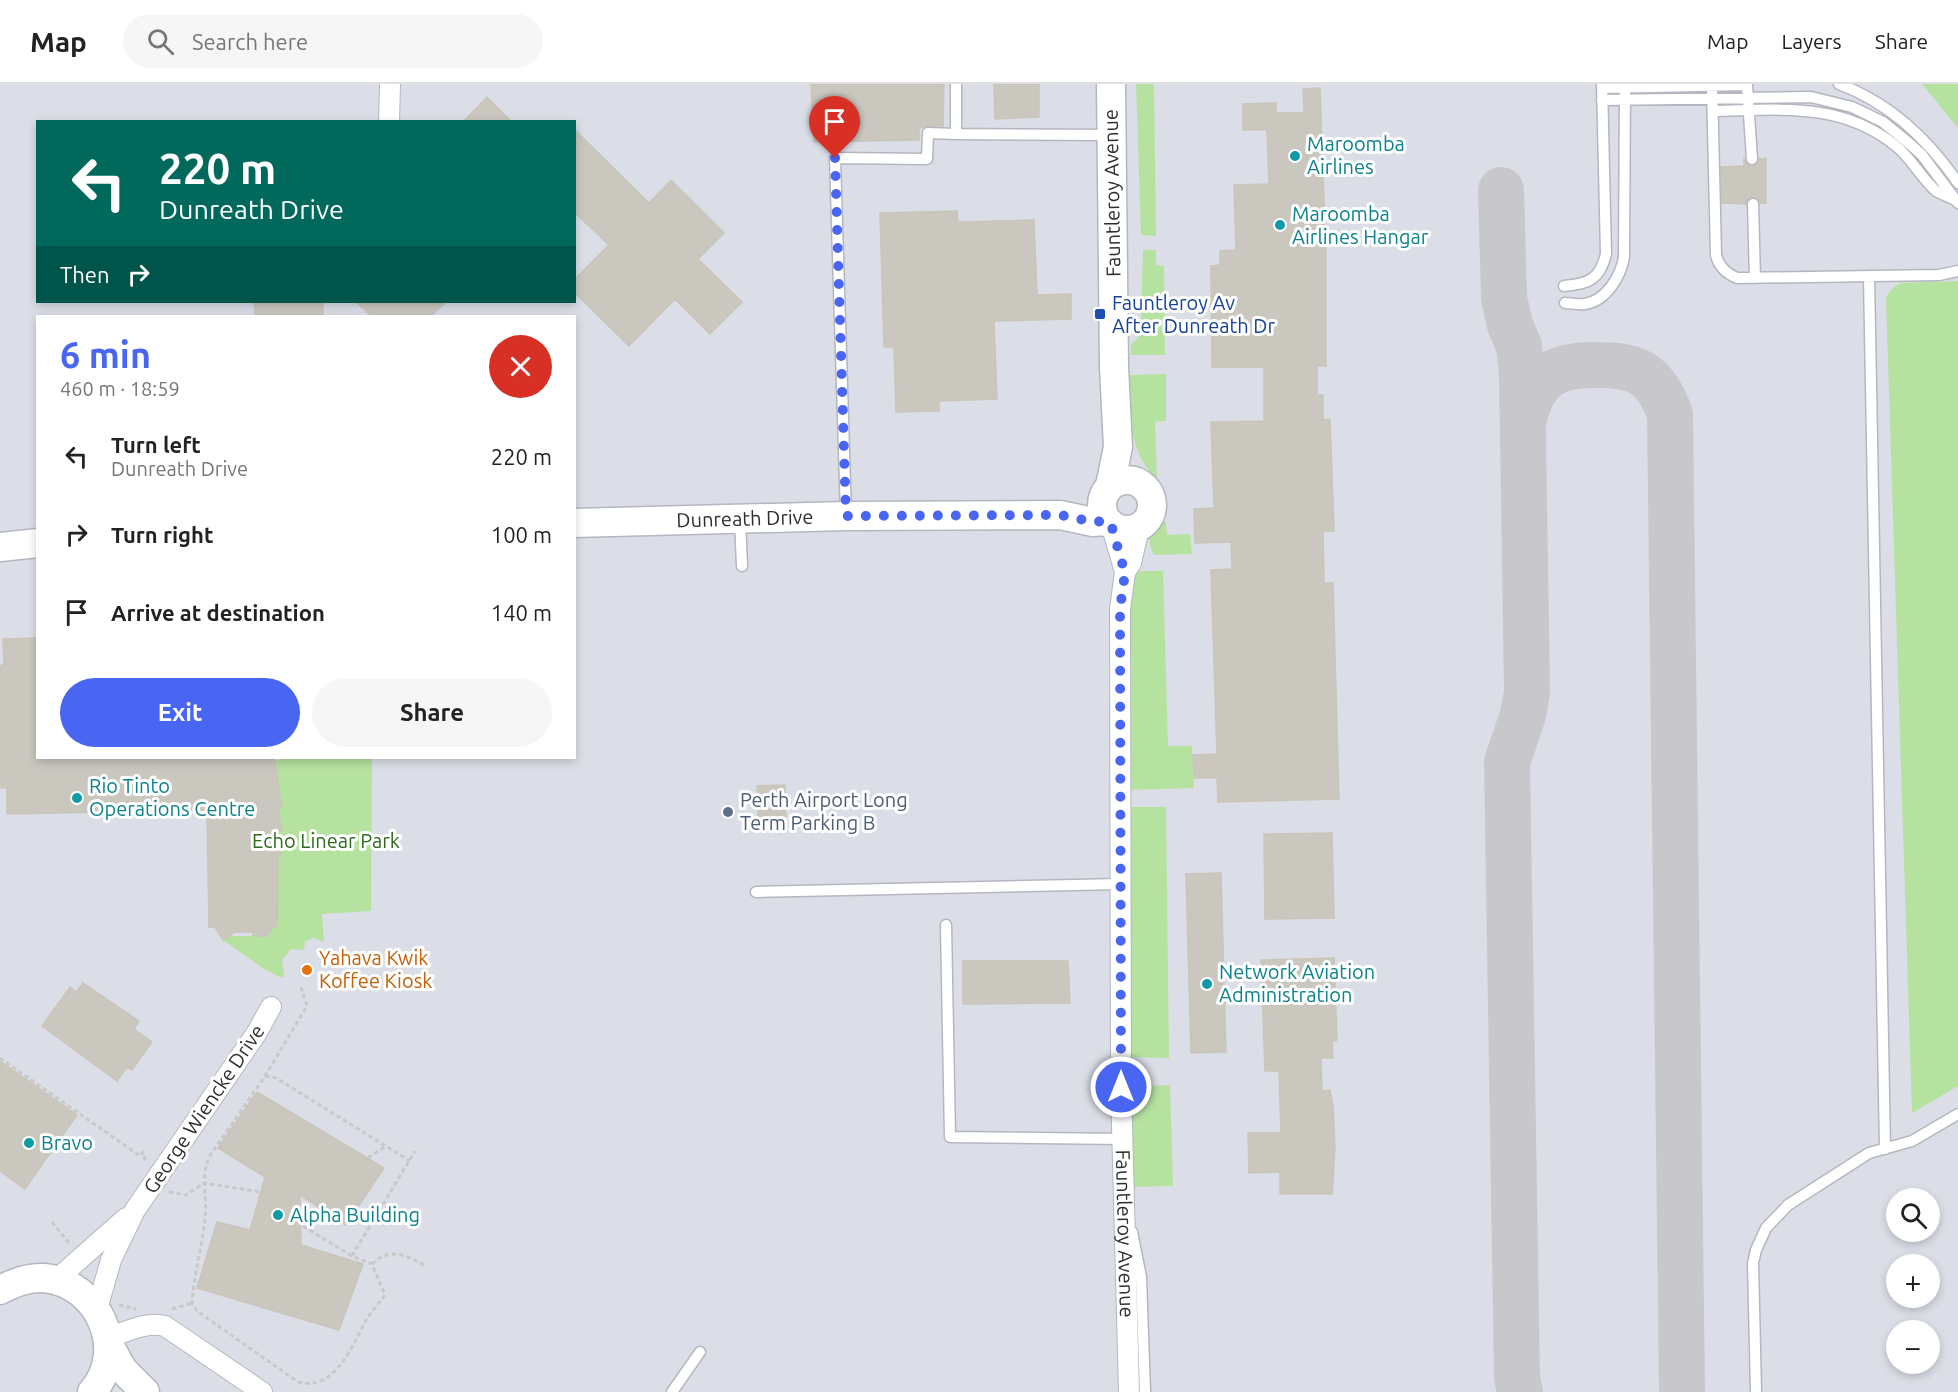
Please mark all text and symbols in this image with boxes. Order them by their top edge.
search box [123,14,543,68]
icon: search [144,25,177,58]
text: Map [30,26,87,57]
text: Search here [192,29,308,54]
text: Map [1707,29,1748,53]
text: Layers [1781,29,1842,53]
text: Share [1875,29,1928,53]
pin [809,96,860,158]
icon: arrive [818,105,851,138]
street label: Fauntleroy Avenue [1099,109,1124,277]
place label: Maroomba Airlines [1307,132,1405,178]
icon: left [60,144,138,222]
text: 220 m [159,145,276,192]
marker: Maroomba Airlines [1288,149,1302,163]
text: Dunreath Drive [159,194,344,224]
place label: Maroomba Airlines Hangar [1292,202,1429,248]
marker: Maroomba Airlines Hangar [1273,218,1287,232]
icon: right [122,258,155,291]
text: Then [60,262,110,287]
place label: Fauntleroy Av After Dunreath Dr [1112,291,1275,337]
marker: Fauntleroy Av After Dunreath Dr [1093,307,1107,321]
text: 6 min [60,334,151,375]
button: close [489,335,552,398]
text: 460 m · 18:59 [60,377,180,400]
text: Turn left [111,432,201,457]
icon: left [60,440,93,473]
text: 220 m [491,444,552,469]
text: Dunreath Drive [111,457,248,480]
street label: Dunreath Drive [676,505,814,531]
icon: right [60,518,93,551]
text: Turn right [111,522,213,547]
text: 100 m [491,522,552,547]
icon: arrive [60,596,93,629]
text: Arrive at destination [111,600,325,625]
text: 140 m [491,600,552,625]
button: Exit [60,678,300,747]
button: Share [312,678,552,747]
place label: Rio Tinto Operations Centre [89,774,255,820]
place label: Perth Airport Long Term Parking B [740,788,908,834]
marker: Rio Tinto Operations Centre [70,791,84,805]
marker: Perth Airport Long Term Parking B [721,805,735,819]
park label: Echo Linear Park [252,829,400,852]
place label: Yahava Kwik Koffee Kiosk [319,946,432,992]
place label: Network Aviation Administration [1219,960,1375,1006]
marker: Yahava Kwik Koffee Kiosk [300,963,314,977]
marker: Network Aviation Administration [1200,977,1214,991]
street label: George Wiencke Drive [138,1020,269,1198]
position arrow [1089,1055,1153,1119]
place label: Bravo [41,1131,93,1154]
marker: Bravo [22,1136,36,1150]
street label: Fauntleroy Avenue [1112,1149,1139,1318]
map controls [1886,1188,1940,1374]
button: search [1886,1188,1940,1242]
place label: Alpha Building [290,1203,420,1226]
marker: Alpha Building [271,1208,285,1222]
button: + [1886,1254,1940,1308]
button: − [1886,1320,1940,1374]

